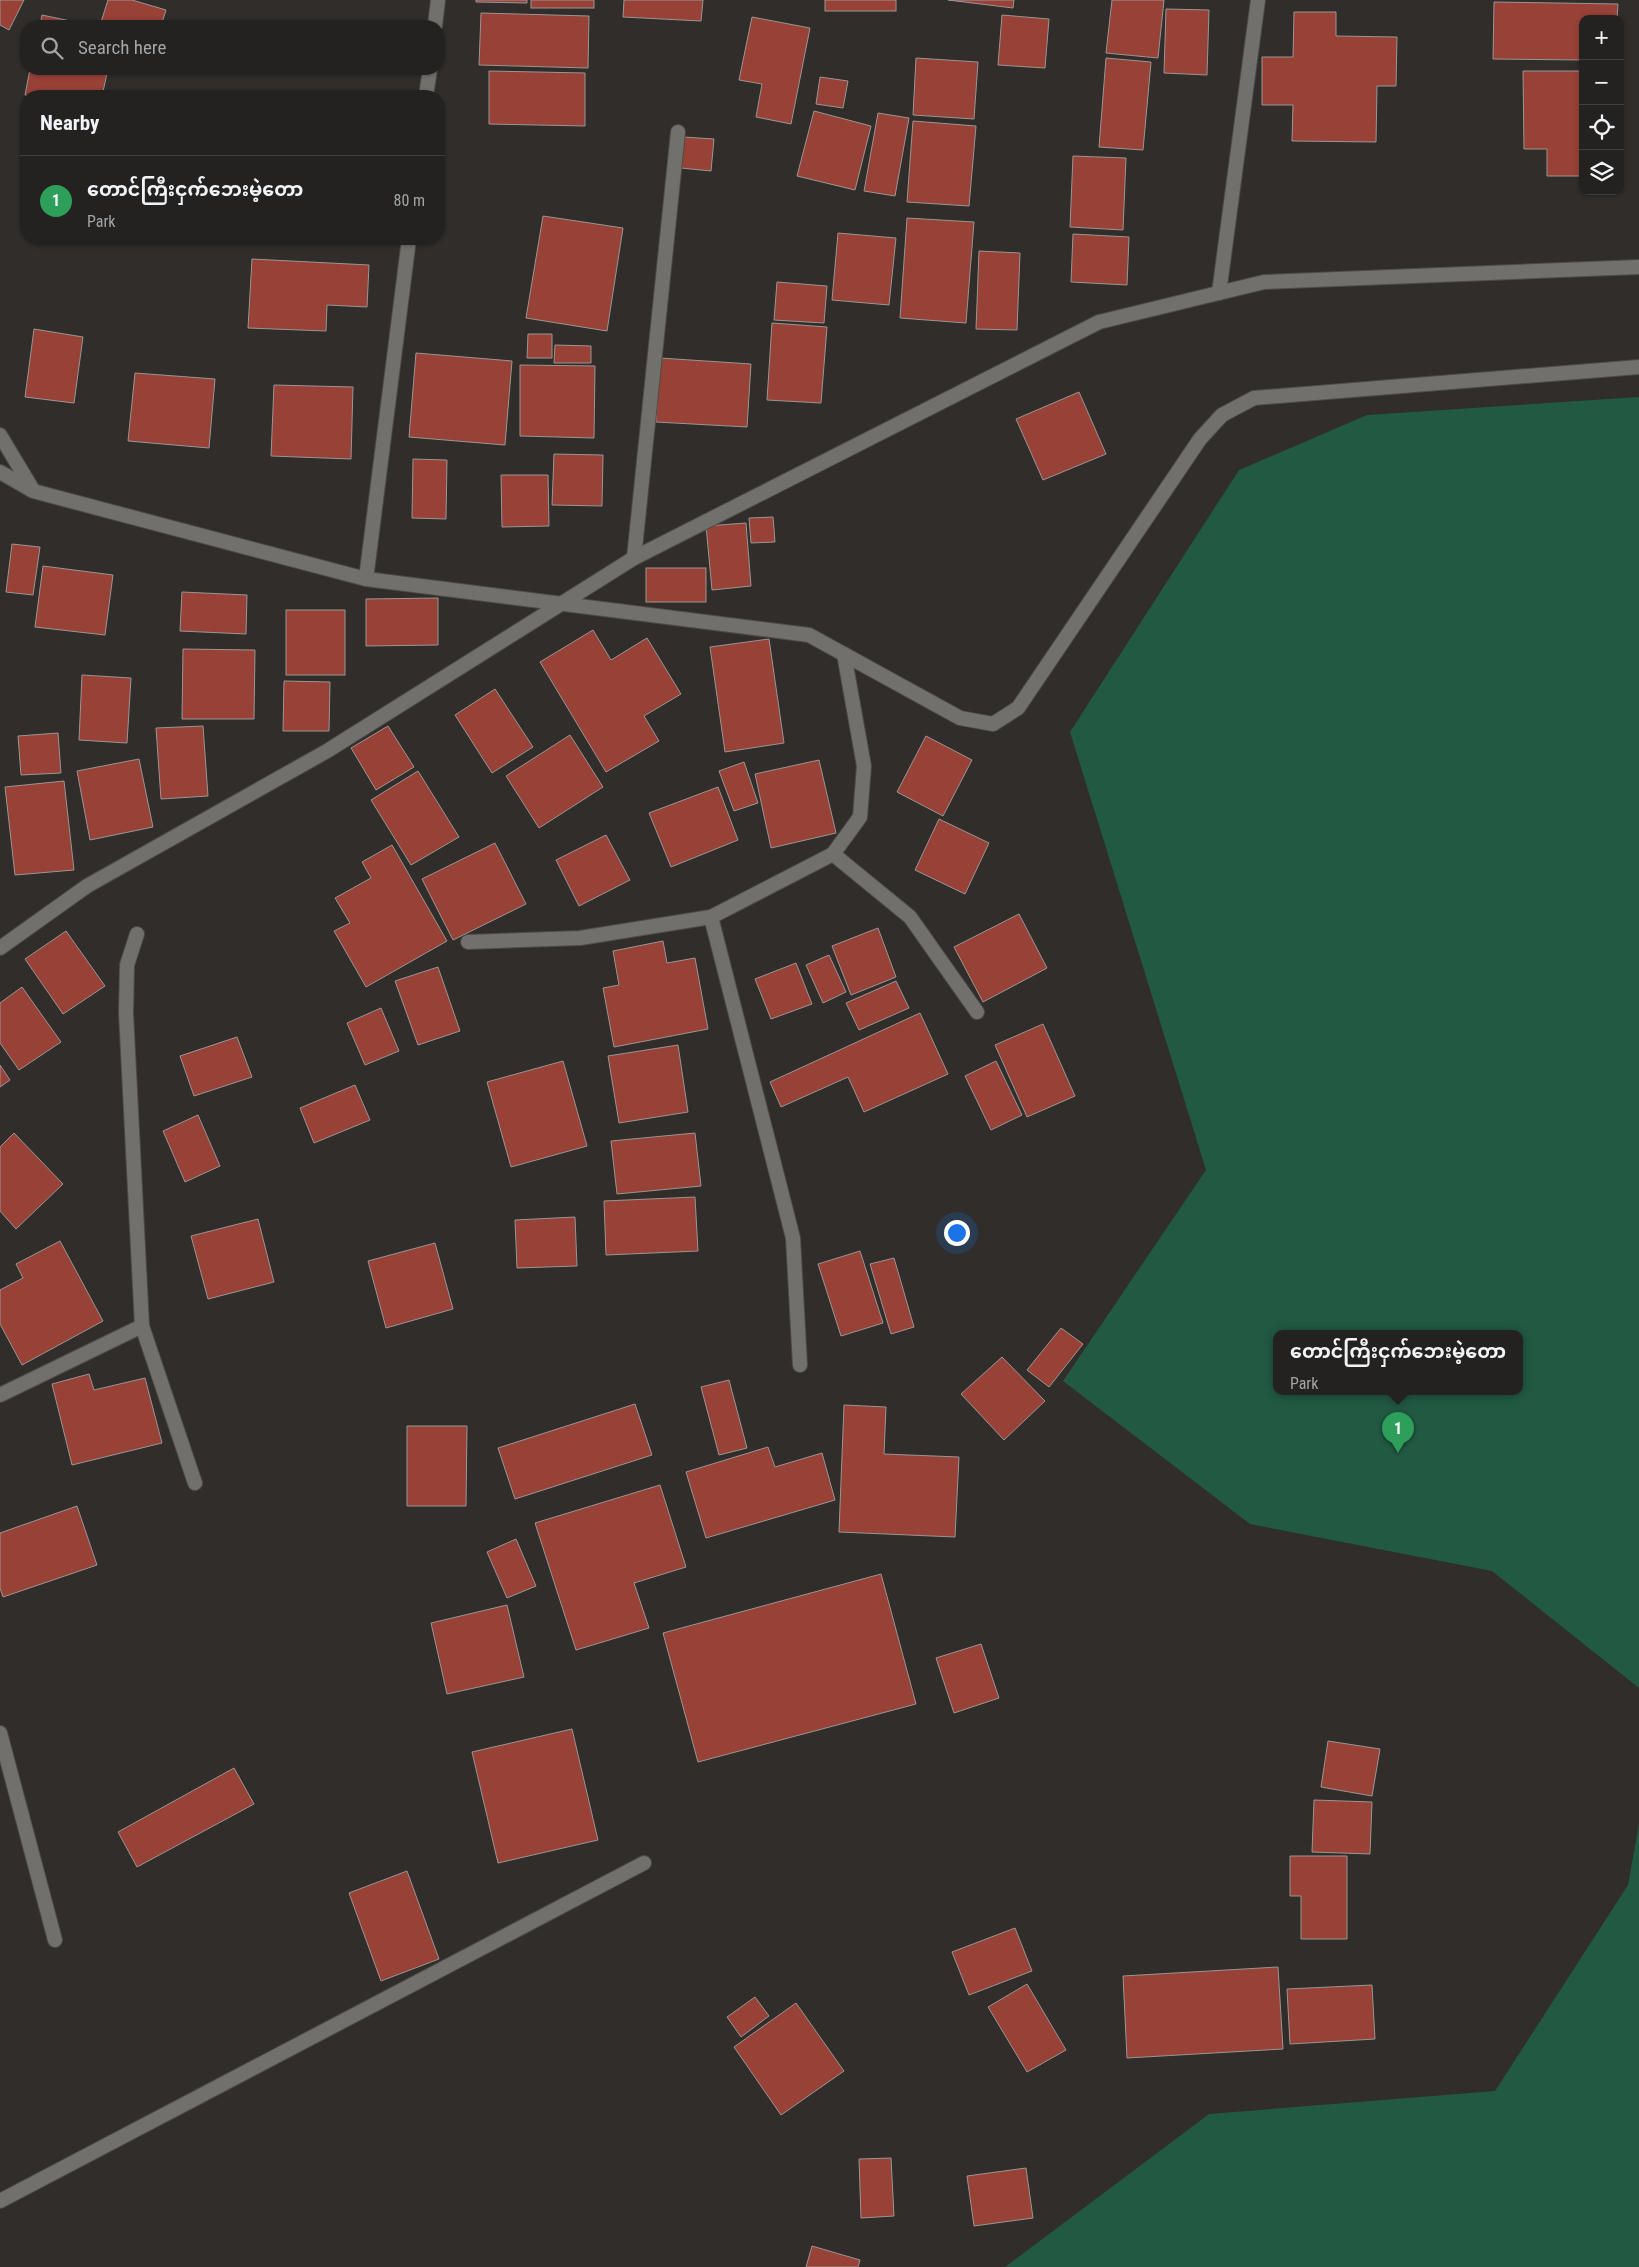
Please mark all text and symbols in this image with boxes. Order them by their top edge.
map controls [1579,15,1624,195]
button: + [1579,15,1624,60]
search box [20,20,445,75]
icon: search [38,34,66,62]
text: Search here [78,36,166,59]
button: − [1579,60,1624,105]
button: locate [1579,105,1624,150]
text: Nearby [40,111,99,135]
button: layers [1579,150,1624,195]
text: တောင်ကြီးငှက်ဘေးမဲ့တော [87,178,303,201]
text: 1 [52,191,60,210]
text: 80 m [393,191,425,210]
text: Park [87,212,116,231]
your location [944,1220,970,1246]
popup [1273,1330,1523,1395]
text: တောင်ကြီးငှက်ဘေးမဲ့တော [1290,1340,1506,1363]
text: Park [1290,1374,1318,1393]
pin: 1 [1382,1412,1414,1453]

